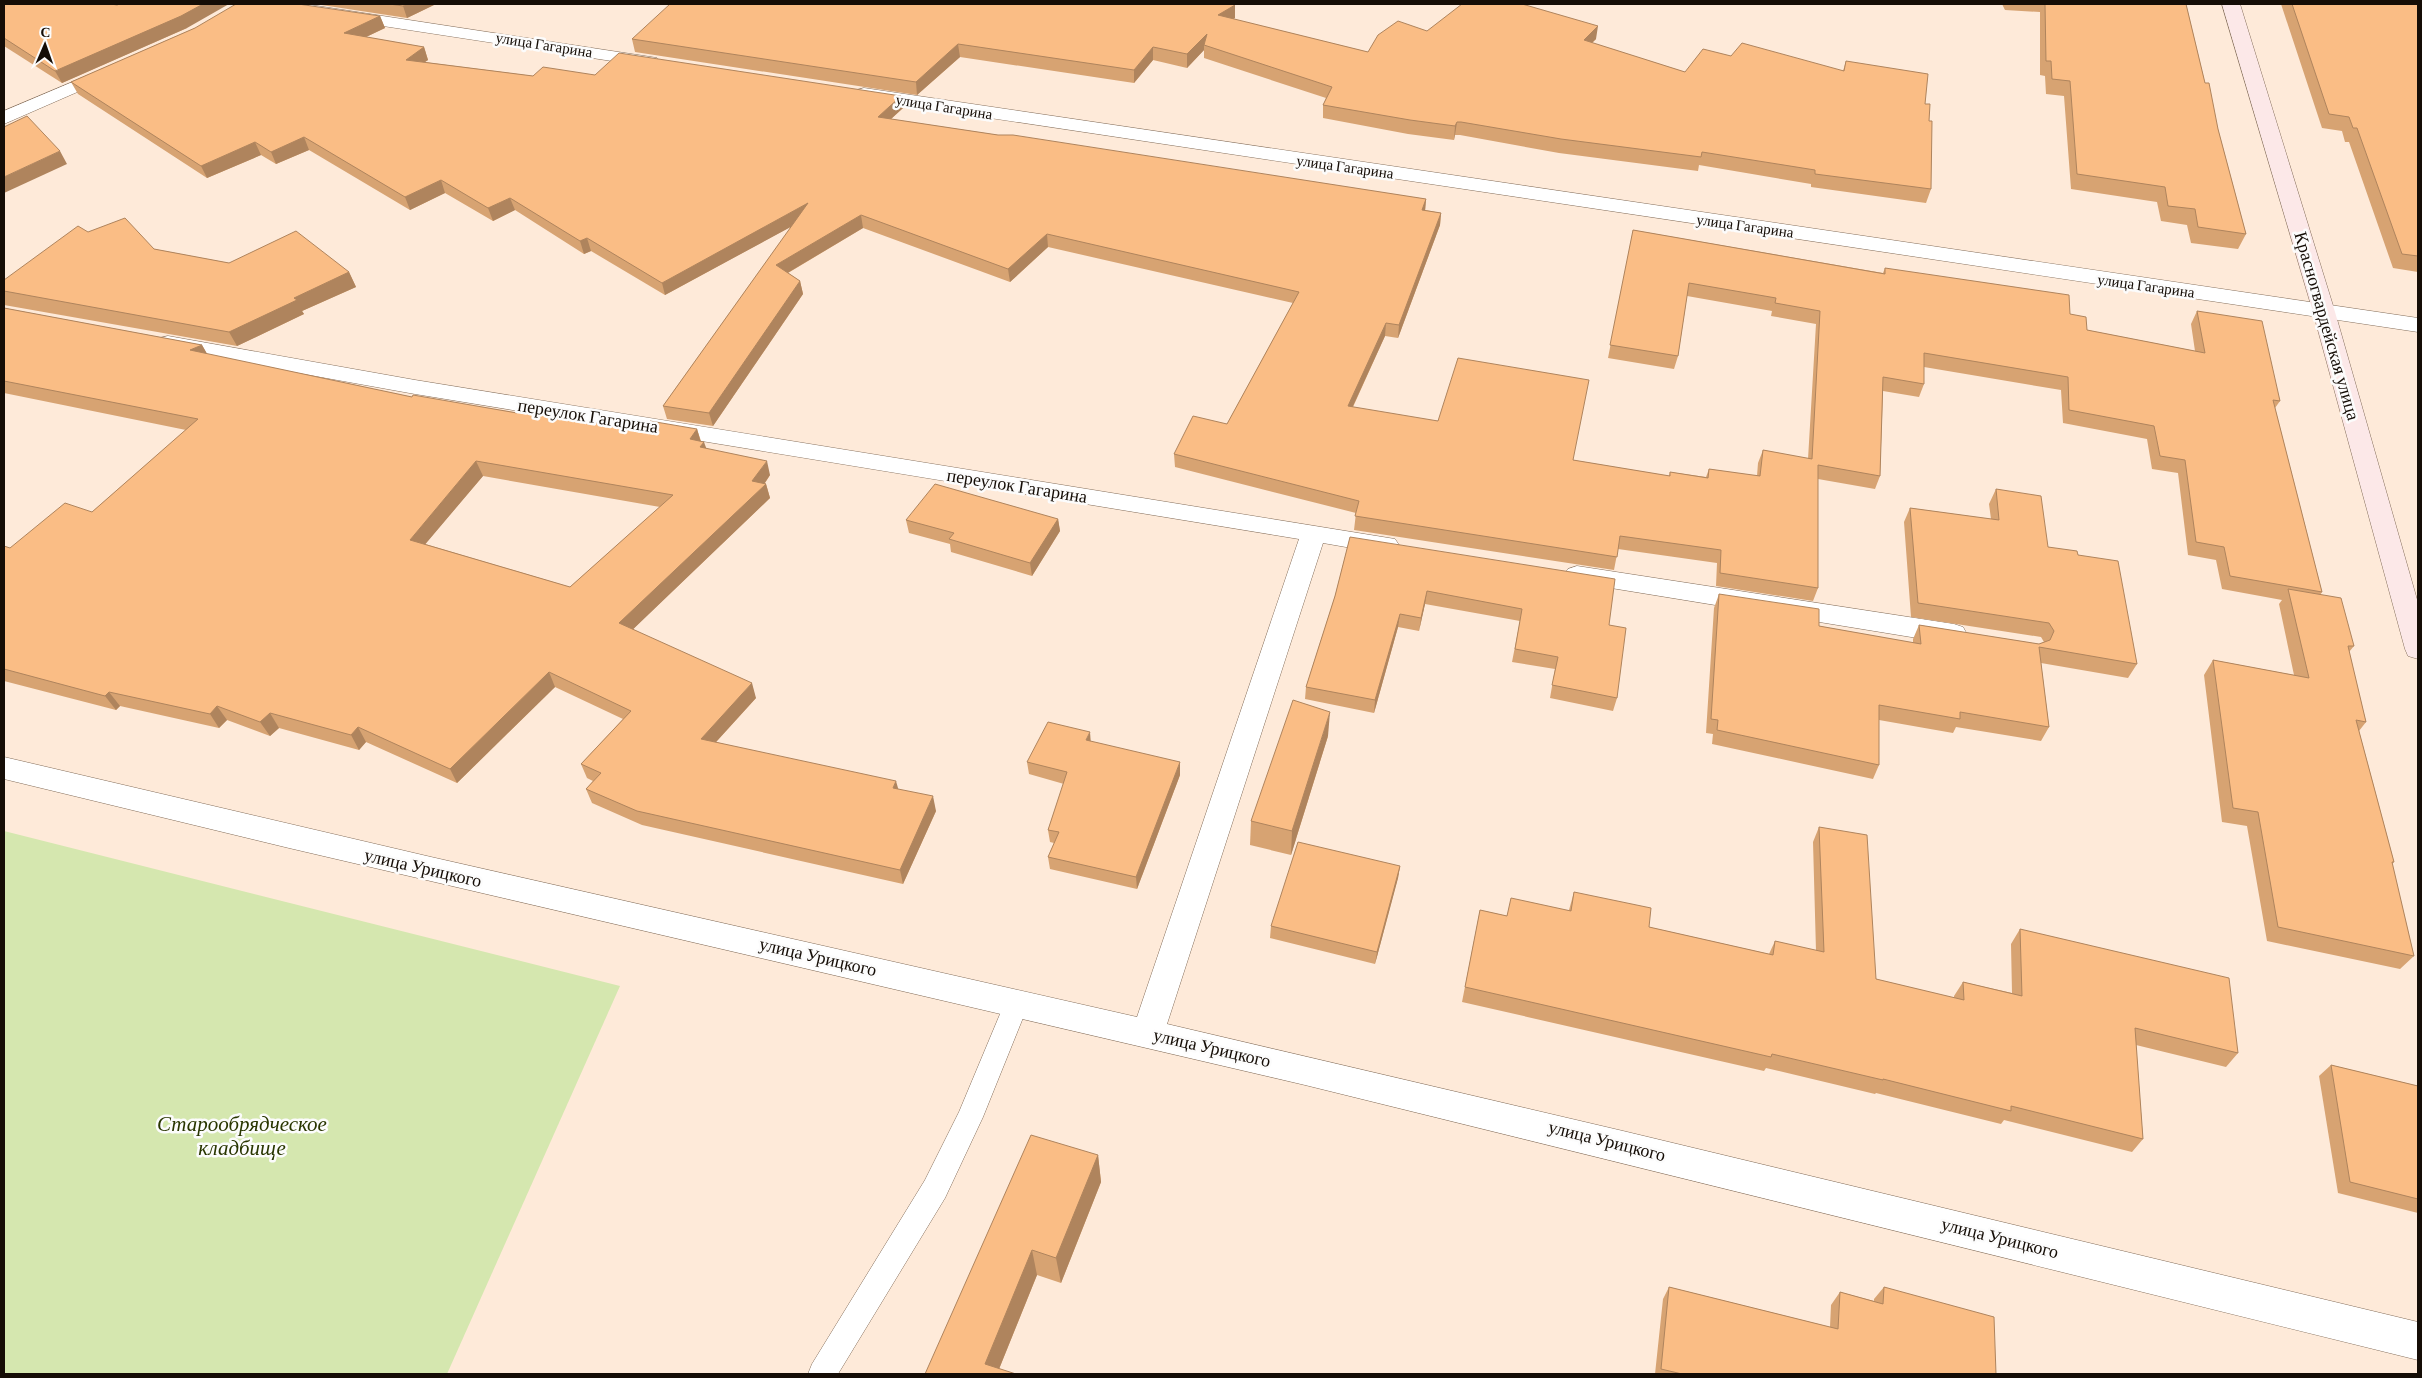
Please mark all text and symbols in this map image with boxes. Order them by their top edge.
north arrow [20,20,70,70]
text: С [40,24,51,40]
street label: улица Гагарина [494,29,594,61]
street label: улица Гагарина [894,91,994,123]
street label: улица Гагарина [1295,152,1395,182]
street label: улица Гагарина [1695,211,1795,241]
street label: Красногвардейская улица [2290,229,2364,423]
street label: улица Гагарина [2096,271,2196,301]
street label: переулок Гагарина [516,395,660,437]
street label: переулок Гагарина [945,465,1089,507]
street label: улица Урицкого [362,845,484,891]
street label: улица Урицкого [757,934,879,980]
street label: улица Урицкого [1151,1025,1273,1071]
park label: Старообрядческое кладбище [157,1112,327,1160]
street label: улица Урицкого [1546,1117,1668,1165]
street label: улица Урицкого [1939,1214,2061,1262]

